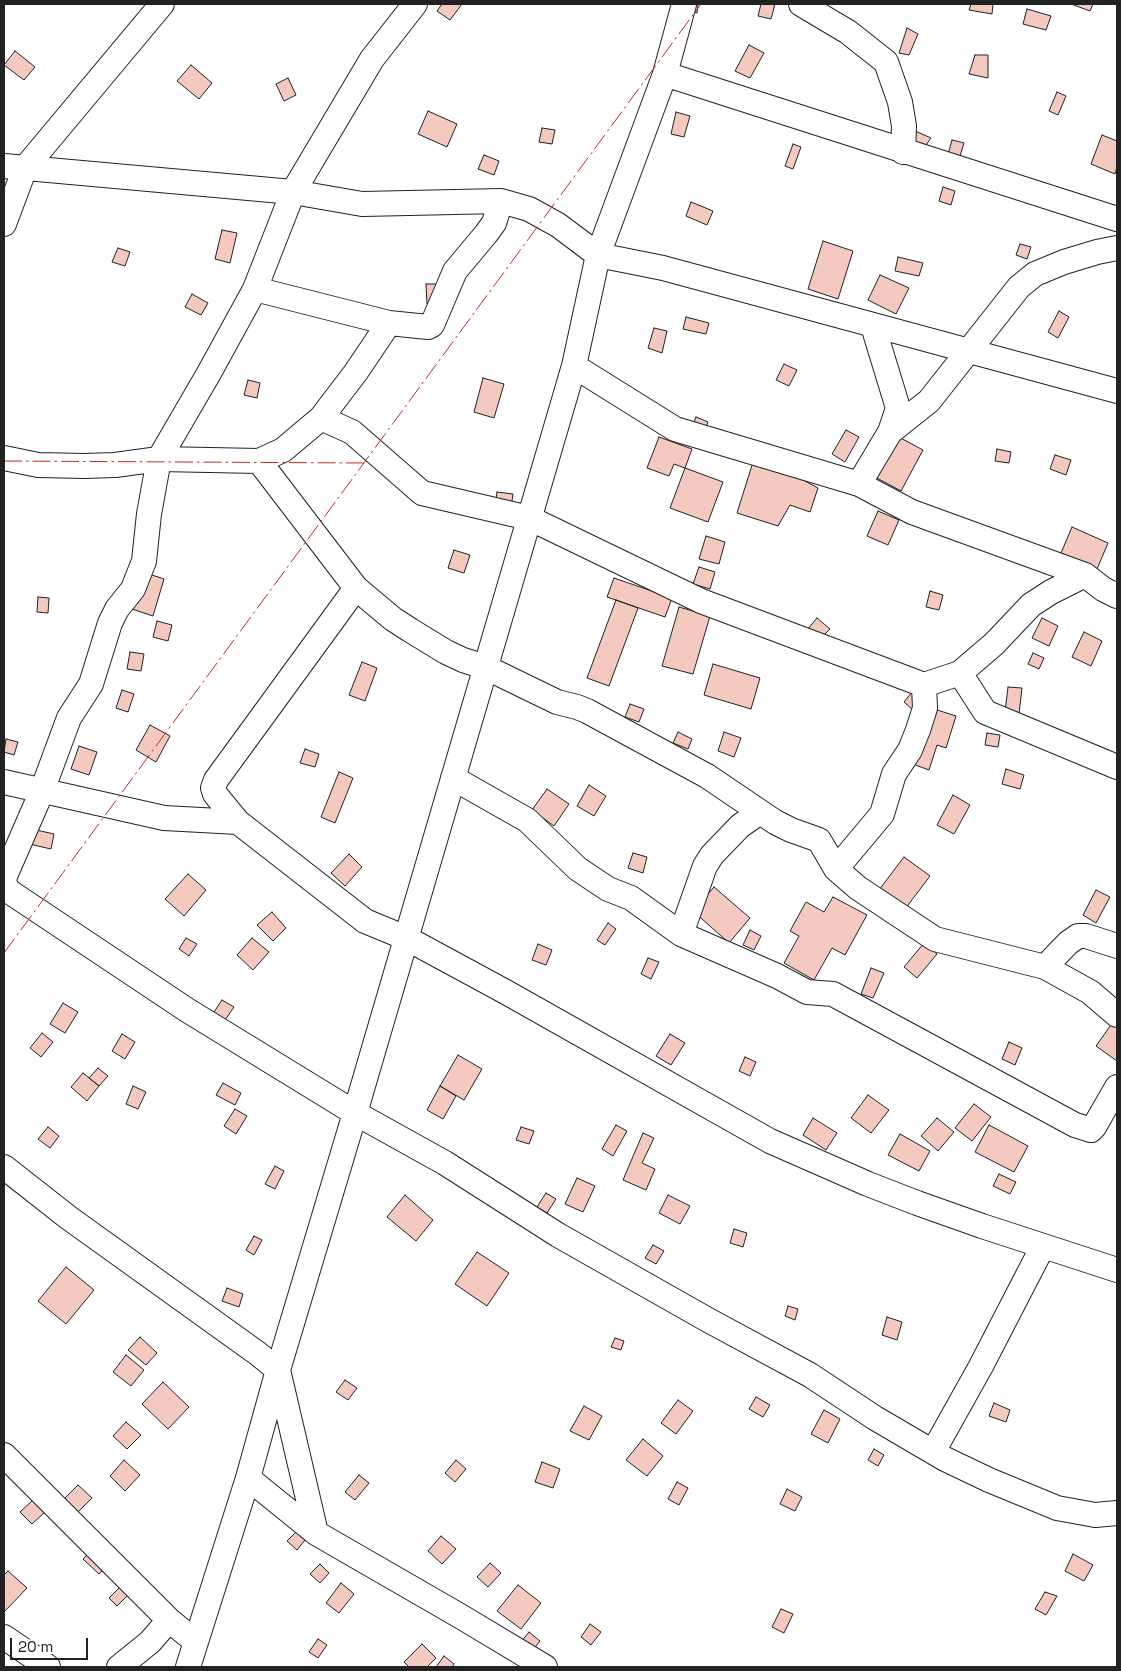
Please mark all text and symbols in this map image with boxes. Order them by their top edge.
scale bar [12,1628,90,1660]
text: 20 m [18,1637,53,1656]

